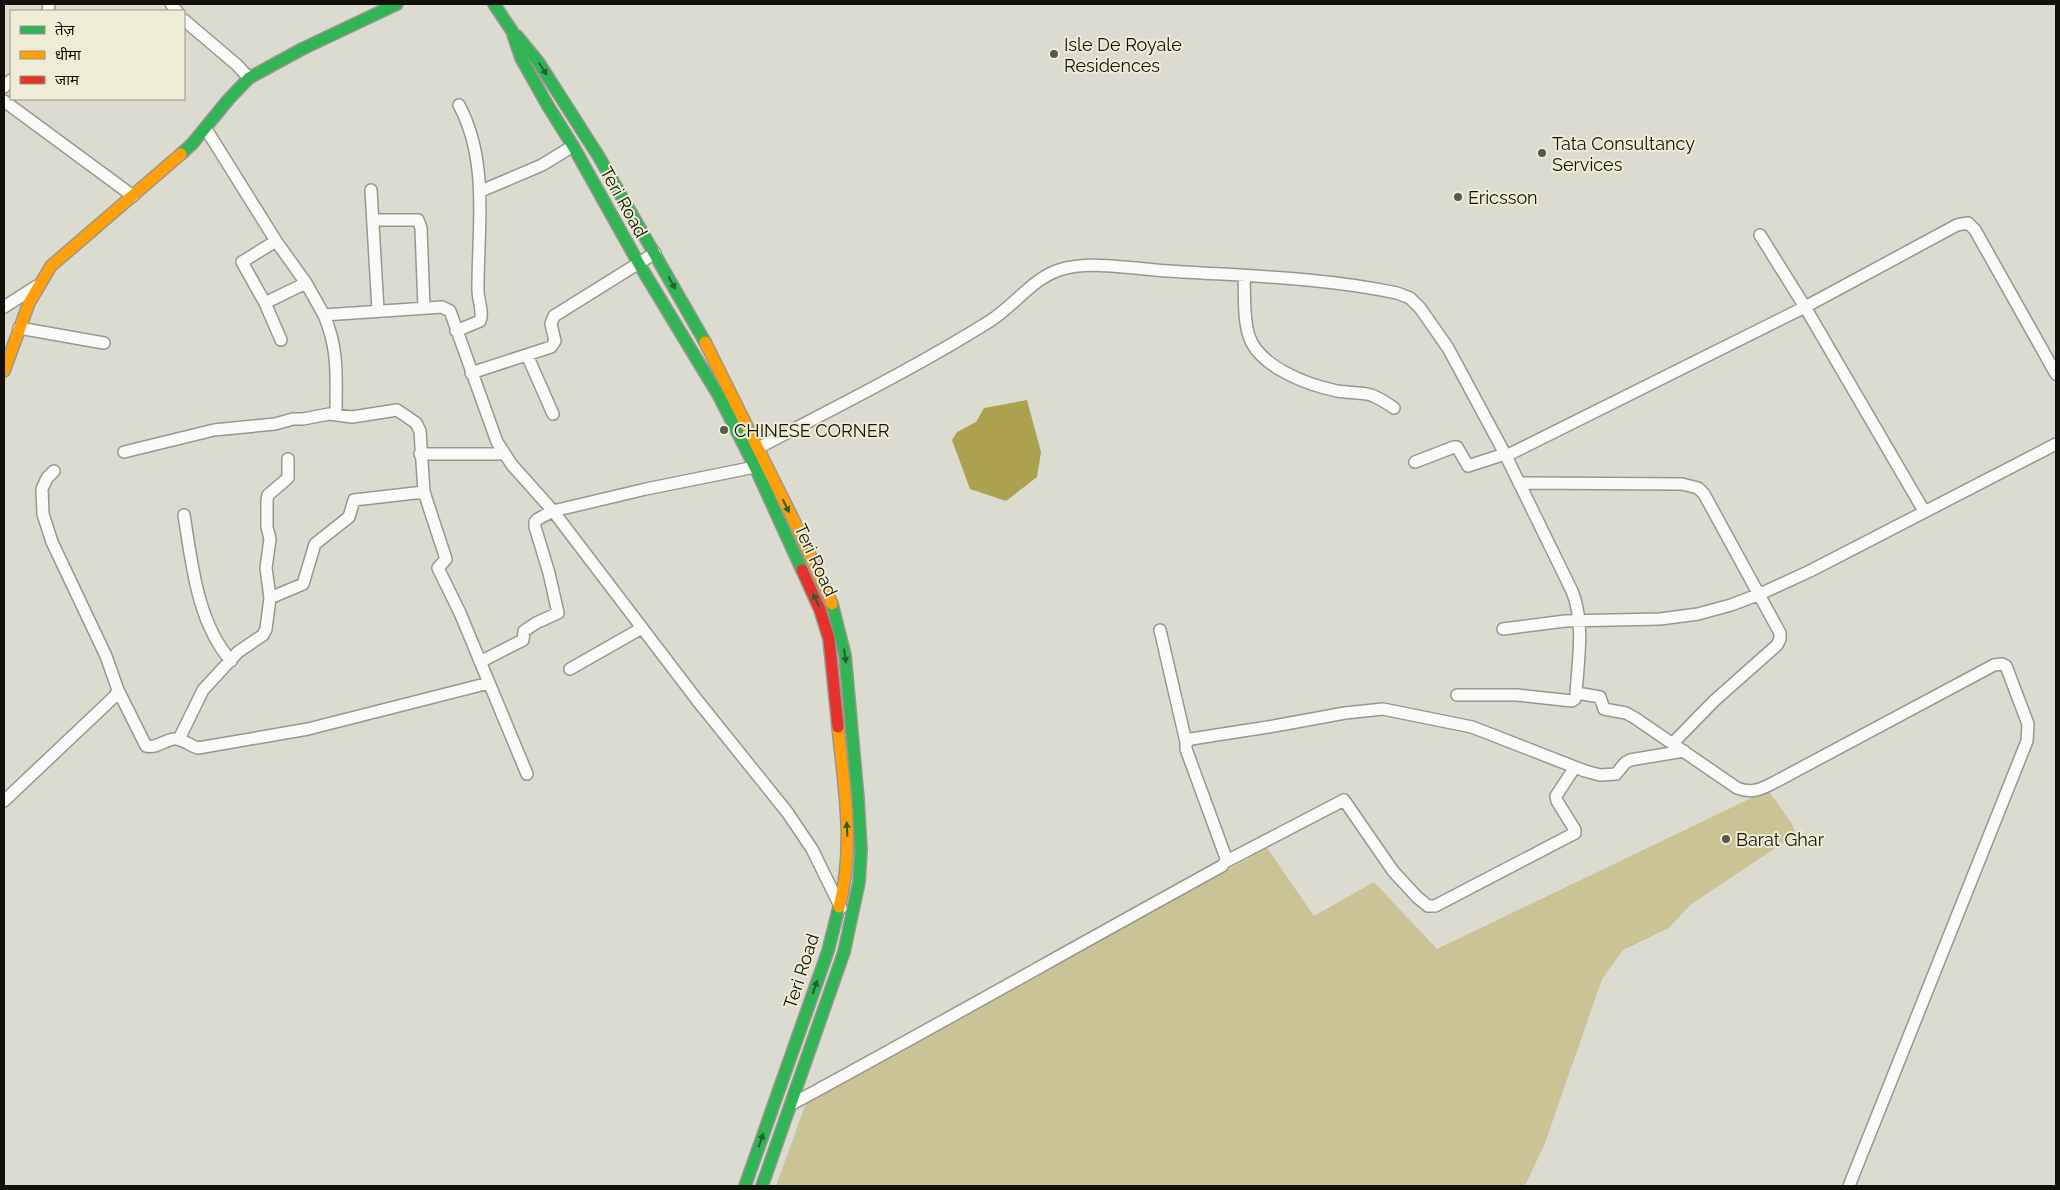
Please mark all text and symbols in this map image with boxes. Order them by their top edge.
legend [10,10,185,100]
text: तेज़ [55,21,76,39]
place label: Isle De Royale Residences [1064,34,1182,76]
text: धीमा [55,46,82,64]
marker: Isle De Royale Residences [1048,48,1060,60]
one-way arrow [538,63,548,76]
text: जाम [55,71,80,89]
place label: Tata Consultancy Services [1552,133,1695,175]
marker: Tata Consultancy Services [1536,147,1548,159]
street label: Teri Road [596,163,652,241]
place label: Ericsson [1468,187,1538,208]
marker: Ericsson [1452,191,1464,203]
one-way arrow [668,276,676,291]
place label: CHINESE CORNER [734,420,890,441]
marker: CHINESE CORNER [718,424,730,436]
one-way arrow [782,498,790,513]
street label: Teri Road [790,520,842,600]
one-way arrow [811,593,819,607]
one-way arrow [841,649,849,665]
one-way arrow [842,821,850,837]
place label: Barat Ghar [1736,829,1825,850]
marker: Barat Ghar [1720,833,1732,845]
street label: Teri Road [779,931,823,1011]
one-way arrow [811,979,819,994]
one-way arrow [758,1133,765,1148]

